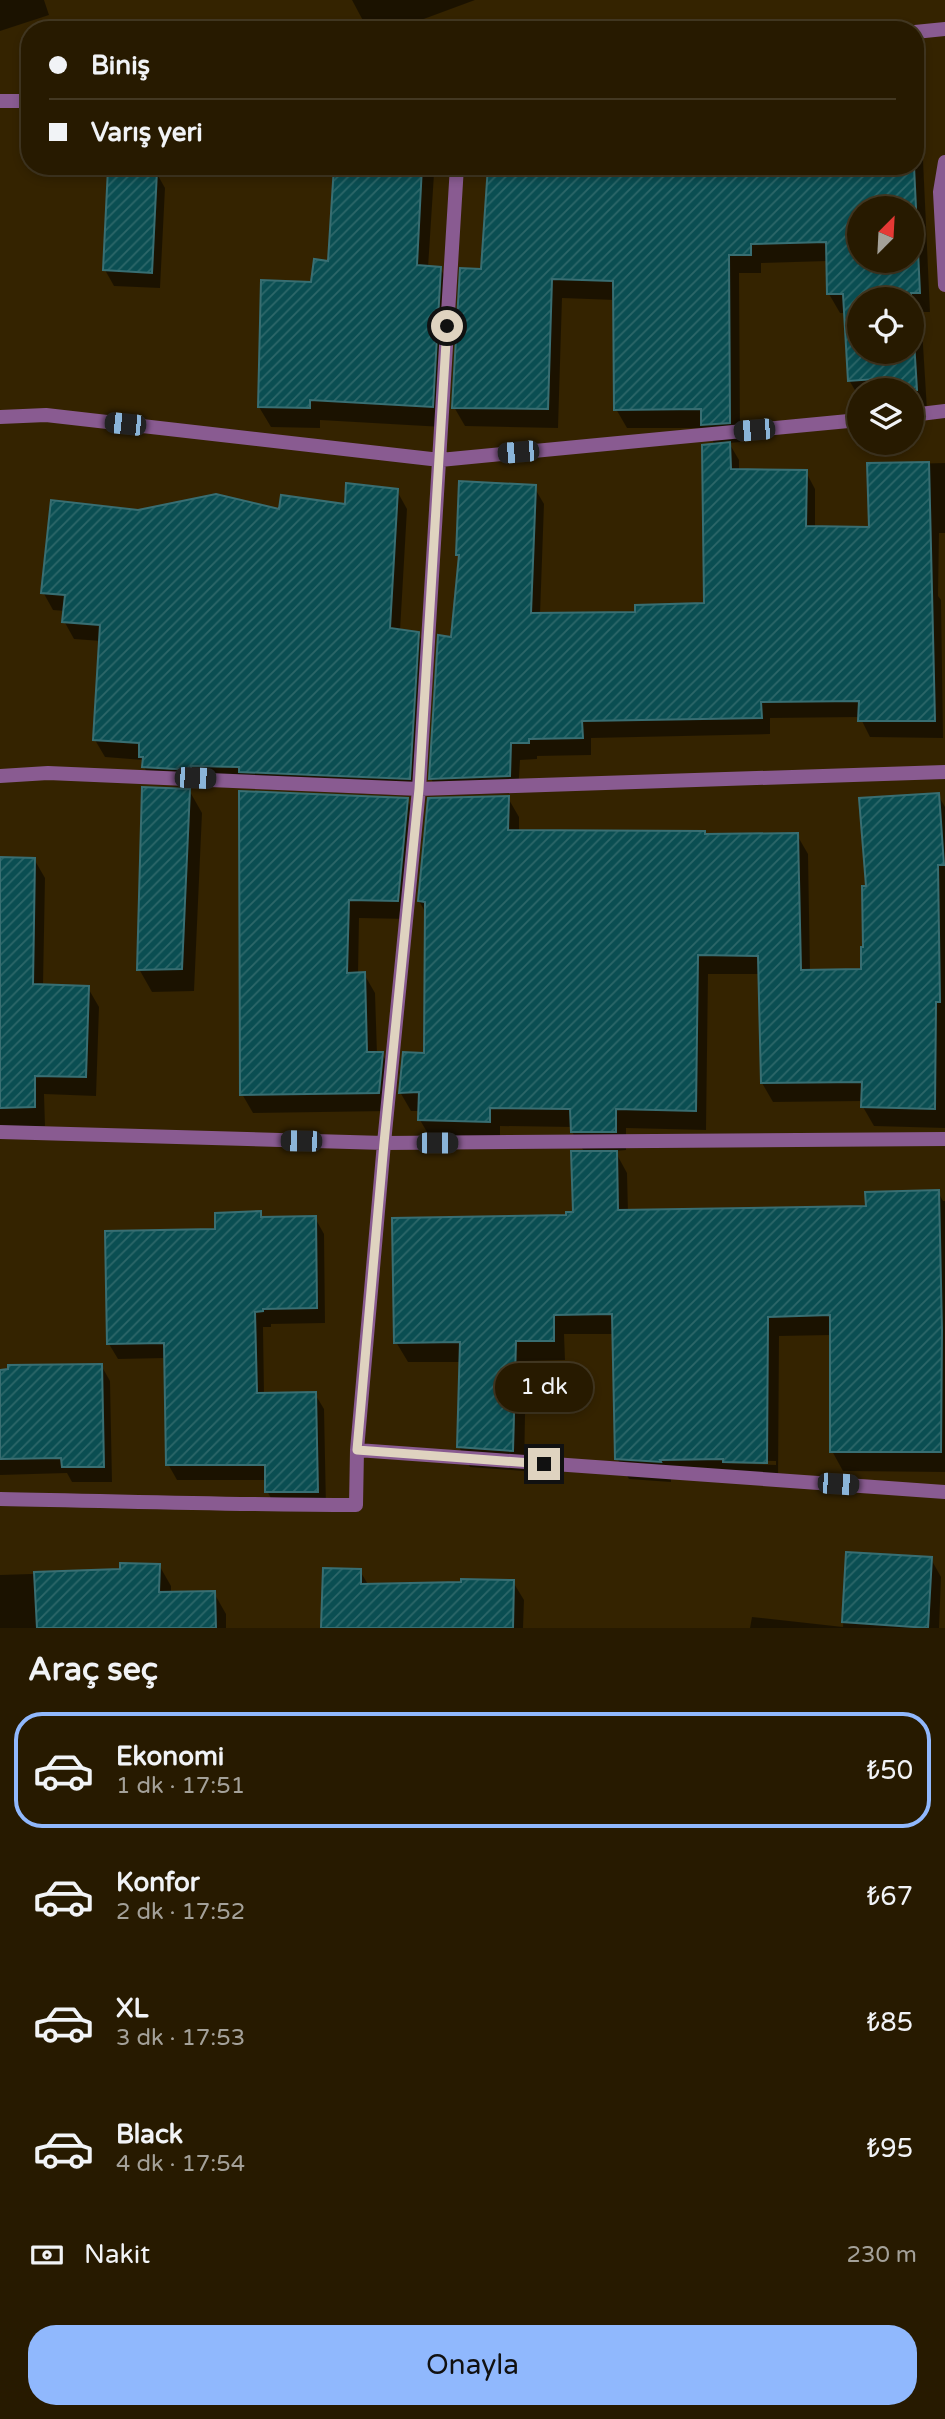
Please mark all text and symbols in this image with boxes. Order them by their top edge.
text: Biniş [91,50,150,81]
text: Varış yeri [91,117,203,148]
north arrow [847,196,924,273]
map controls [847,196,924,455]
button: locate [847,287,924,364]
route start [431,310,463,342]
button: layers [847,378,924,455]
car [104,411,147,437]
car [733,418,776,442]
car [497,440,540,464]
car [174,767,217,789]
car [280,1130,323,1152]
car [417,1133,459,1154]
callout: 1 dk [495,1362,593,1412]
text: 1 dk [520,1373,568,1401]
route end [528,1448,560,1480]
car [817,1472,860,1496]
text: Araç seç [28,1651,158,1689]
icon: car [32,1739,95,1802]
text: Ekonomi [116,1741,224,1772]
text: ₺50 [867,1755,913,1786]
text: 1 dk · 17:51 [116,1772,245,1800]
icon: car [32,1865,95,1928]
text: Konfor [116,1867,200,1898]
text: ₺67 [867,1881,913,1912]
text: 2 dk · 17:52 [116,1898,245,1926]
icon: car [32,1991,95,2054]
text: XL [116,1993,148,2024]
text: ₺85 [867,2007,913,2038]
text: 3 dk · 17:53 [116,2024,245,2052]
icon: car [32,2117,95,2180]
text: Black [116,2119,183,2150]
text: ₺95 [867,2133,913,2164]
text: 4 dk · 17:54 [116,2150,245,2178]
icon: cash [28,2236,66,2274]
text: Nakit [84,2239,150,2270]
text: 230 m [847,2241,917,2269]
button: Onayla [28,2325,917,2405]

